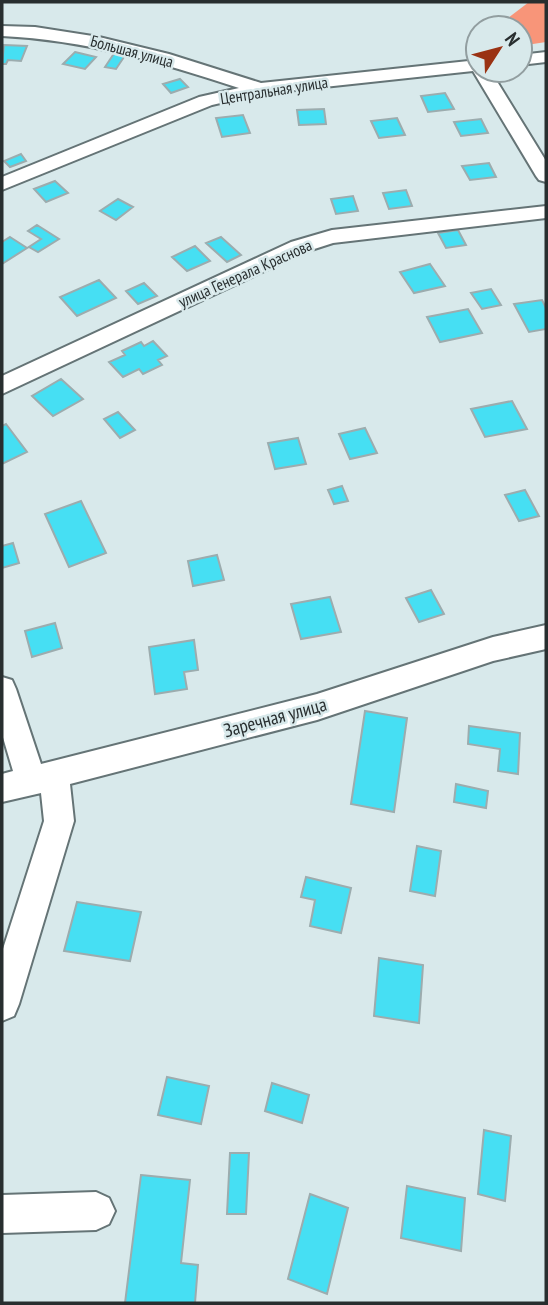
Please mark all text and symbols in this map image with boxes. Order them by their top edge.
north arrow [464,14,534,84]
text: N [500,28,525,50]
street label: Большая улица [88,30,176,72]
street label: Центральная улица [219,72,329,108]
street label: улица Генерала Краснова [175,235,315,311]
street label: Заречная улица [221,692,329,742]

